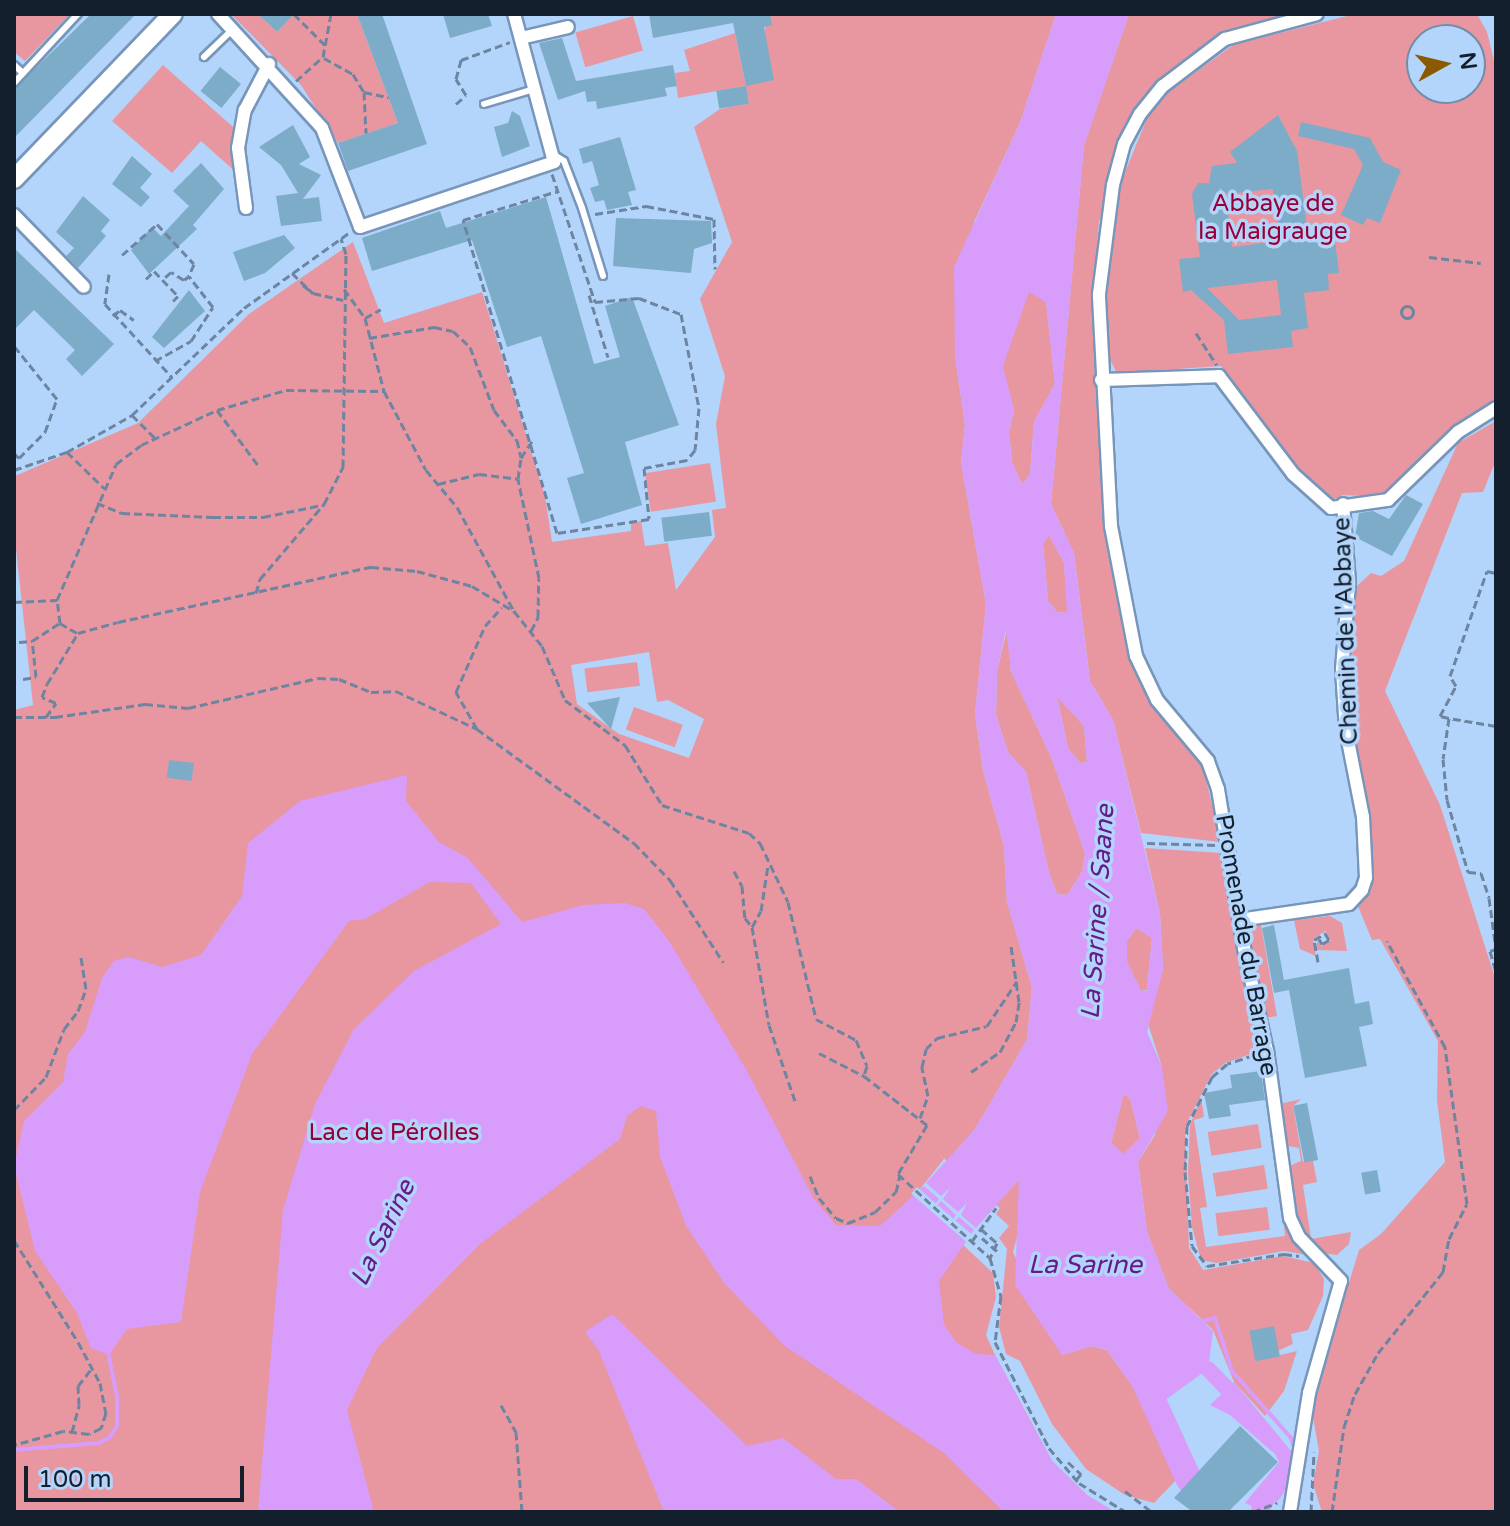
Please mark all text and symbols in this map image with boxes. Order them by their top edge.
north arrow [1406,24,1486,104]
text: N [1454,50,1482,71]
park label: Abbaye de la Maigrauge [1198,190,1348,246]
street label: Chemin de l'Abbaye [1328,517,1364,745]
water label: La Sarine / Saane [1075,804,1121,1020]
street label: Promenade du Barrage [1209,812,1283,1078]
park label: Lac de Pérolles [308,1119,480,1147]
water label: La Sarine [344,1175,422,1291]
water label: La Sarine [1028,1249,1142,1281]
scale bar [28,1450,248,1500]
text: 100 m [38,1465,112,1494]

